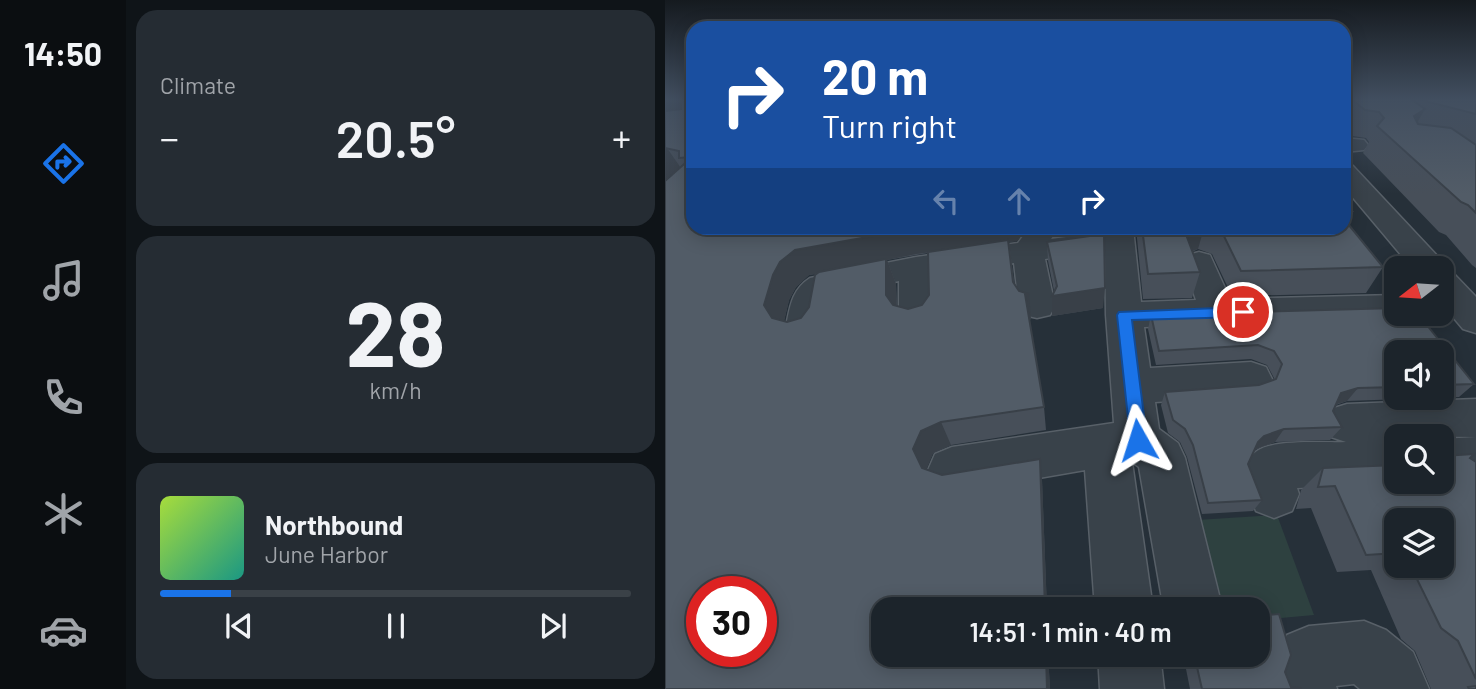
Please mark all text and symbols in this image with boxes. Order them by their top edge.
text: 14:50 [24,34,102,72]
text: 20 m [822,46,928,105]
icon: right [707,49,798,140]
text: Climate [160,71,236,99]
text: 20.5° [336,106,455,168]
text: Turn right [822,106,957,144]
text: − [160,114,179,160]
text: + [612,114,631,160]
icon: directions [39,139,88,188]
icon: left [927,182,965,220]
icon: ahead [1000,182,1038,220]
icon: right [1073,182,1111,220]
icon: music [39,256,88,305]
north arrow [1384,256,1454,326]
map controls [1384,256,1454,578]
text: 28 [345,276,446,385]
pin [1213,282,1273,342]
icon: arrive [1224,293,1262,331]
button: sound [1384,340,1454,410]
icon: phone [39,373,88,422]
text: km/h [369,376,422,404]
position arrow [1101,403,1175,477]
button: search [1384,424,1454,494]
icon: climate [39,489,88,538]
button: layers [1384,508,1454,578]
text: Northbound [265,509,403,540]
text: June Harbor [265,540,388,568]
speed limit sign: 30 [686,576,777,667]
icon: car [39,606,88,655]
icon: previous [220,607,258,645]
icon: pause [377,607,415,645]
icon: next [534,607,572,645]
text: 14:51 · 1 min · 40 m [969,616,1172,647]

